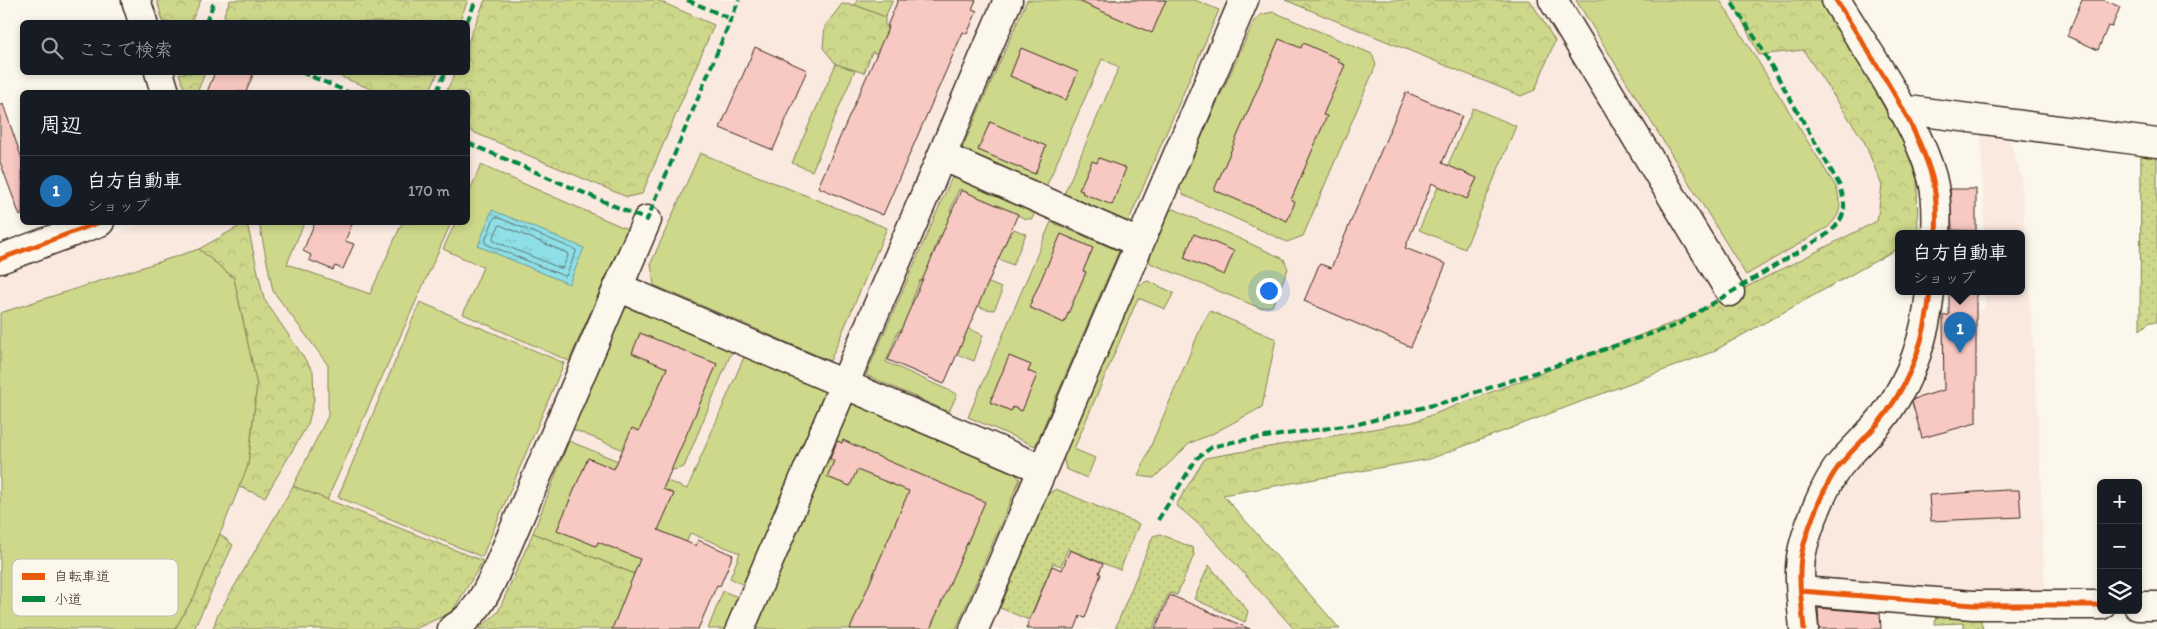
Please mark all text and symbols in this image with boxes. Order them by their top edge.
search box [20,20,470,75]
icon: search [38,34,66,62]
text: ここで検索 [78,38,173,61]
text: 周辺 [40,112,82,137]
text: 白方自動車 [87,169,182,192]
text: 1 [52,181,60,200]
text: 170 m [408,181,450,200]
text: ショップ [87,196,150,215]
popup [1895,230,2025,295]
text: 白方自動車 [1912,241,2008,264]
text: ショップ [1912,268,1976,287]
your location [1256,278,1282,304]
pin: 1 [1944,312,1976,353]
map controls [2097,479,2142,614]
button: + [2097,479,2142,524]
button: − [2097,524,2142,569]
legend [12,559,178,616]
text: 自転車道 [54,568,110,585]
button: layers [2097,569,2142,614]
text: 小道 [54,591,82,608]

